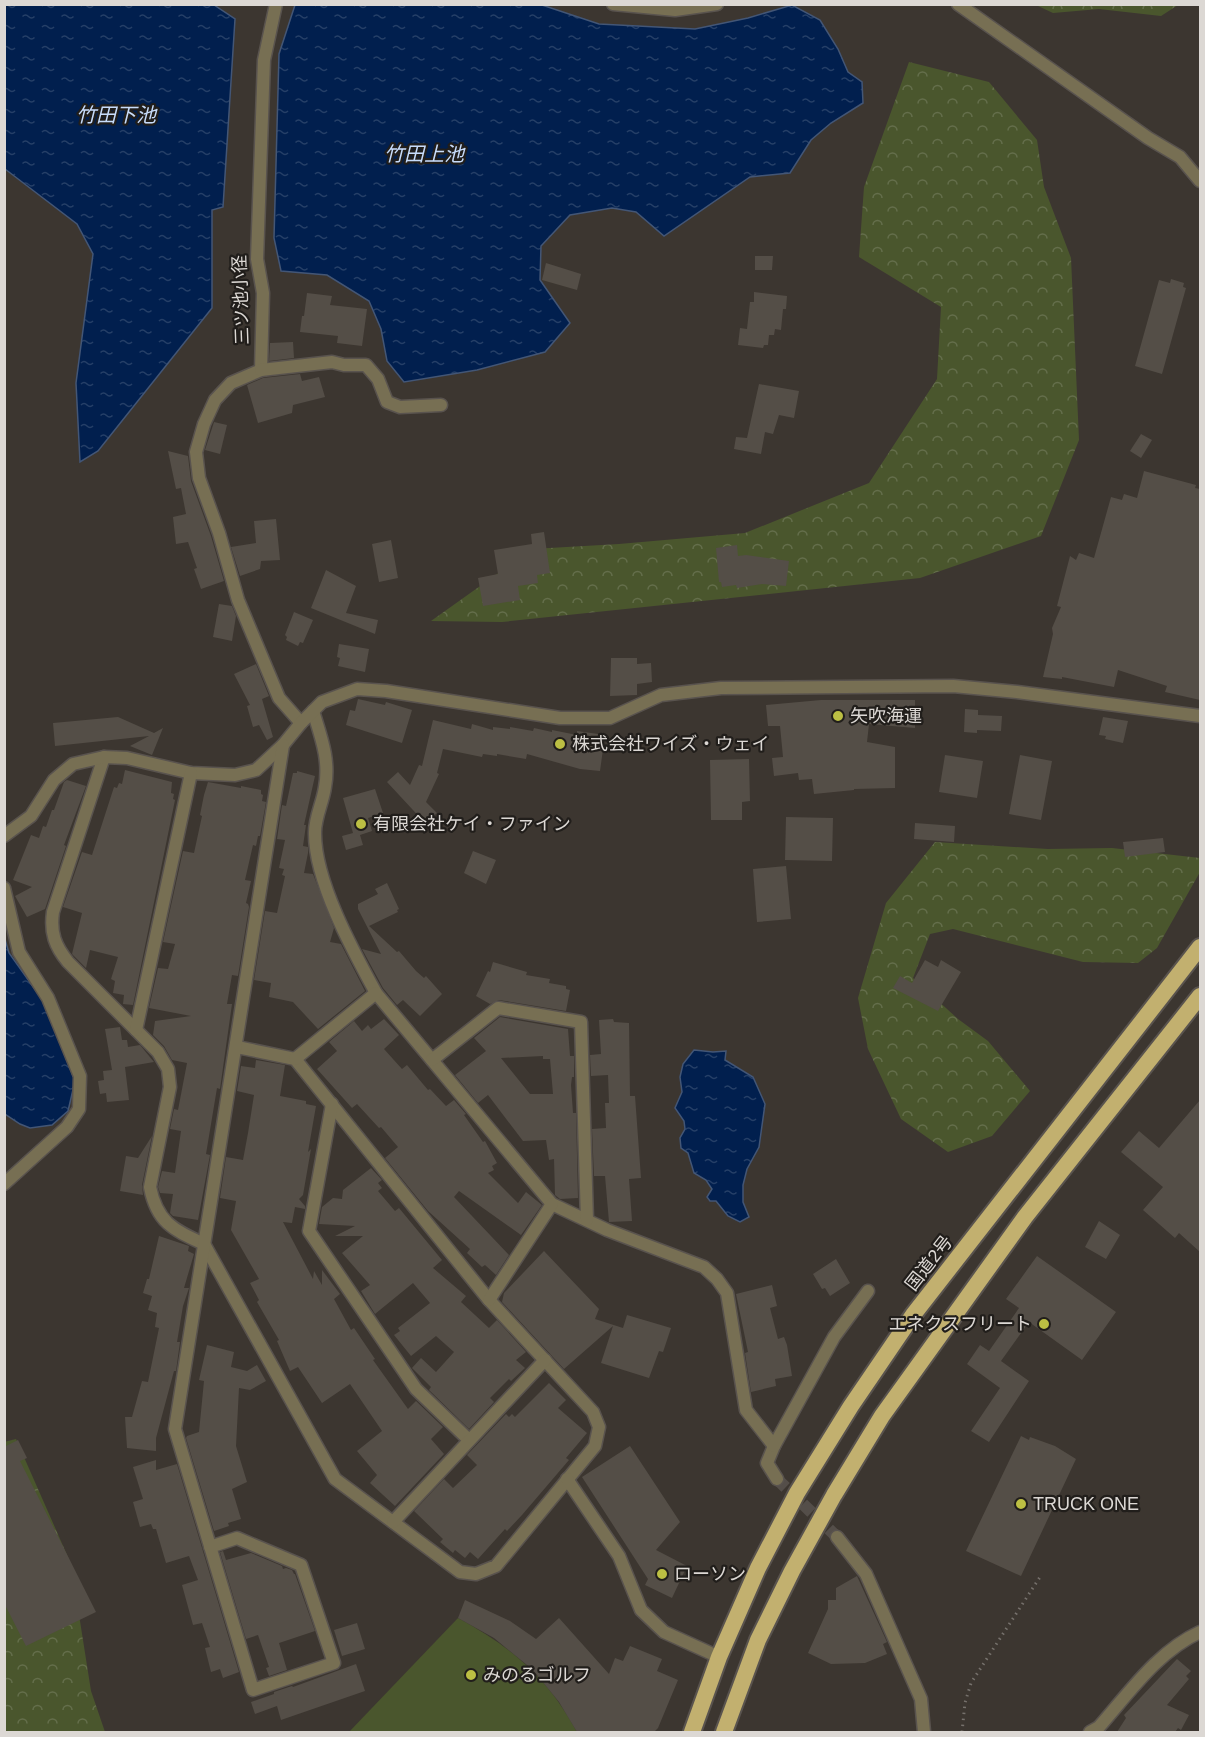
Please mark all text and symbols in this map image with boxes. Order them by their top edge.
water label: 竹田下池 [76,104,158,126]
water label: 竹田上池 [384,143,466,165]
street label: 三ツ池小径 [229,255,253,345]
place label: 矢吹海運 [850,706,922,726]
marker: 矢吹海運 [831,709,845,723]
place label: 株式会社ワイズ・ウェイ [572,734,769,754]
marker: 株式会社ワイズ・ウェイ [553,737,567,751]
place label: 有限会社ケイ・ファイン [373,814,571,834]
marker: 有限会社ケイ・ファイン [354,817,368,831]
street label: 国道2号 [901,1232,957,1294]
place label: エネクスフリート [889,1314,1032,1334]
marker: エネクスフリート [1037,1317,1051,1331]
place label: TRUCK ONE [1033,1494,1139,1514]
marker: TRUCK ONE [1014,1497,1028,1511]
place label: ローソン [674,1564,746,1584]
marker: ローソン [655,1567,669,1581]
place label: みのるゴルフ [483,1665,591,1685]
marker: みのるゴルフ [464,1668,478,1682]

